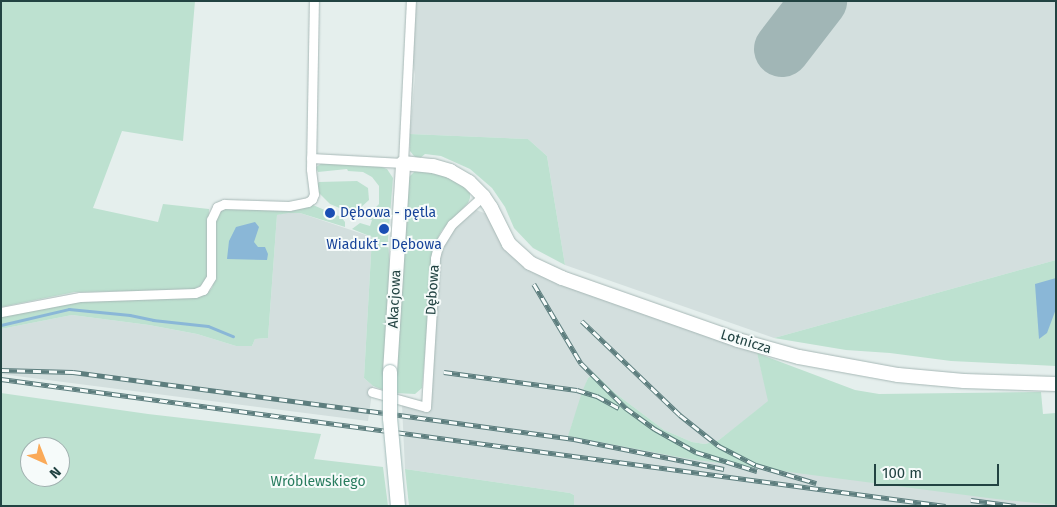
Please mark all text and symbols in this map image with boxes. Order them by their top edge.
place label: Dębowa - pętla [340,205,436,221]
marker: Dębowa - pętla [324,207,336,219]
marker: Wiadukt - Dębowa [378,223,390,235]
place label: Wiadukt - Dębowa [326,237,442,253]
street label: Dębowa [423,264,443,316]
street label: Akacjowa [385,269,405,329]
street label: Lotnicza [719,326,773,358]
north arrow [20,437,70,487]
scale bar [877,454,1002,486]
text: N [46,463,64,482]
text: 100 m [882,464,922,482]
park label: Wróblewskiego [270,474,366,490]

